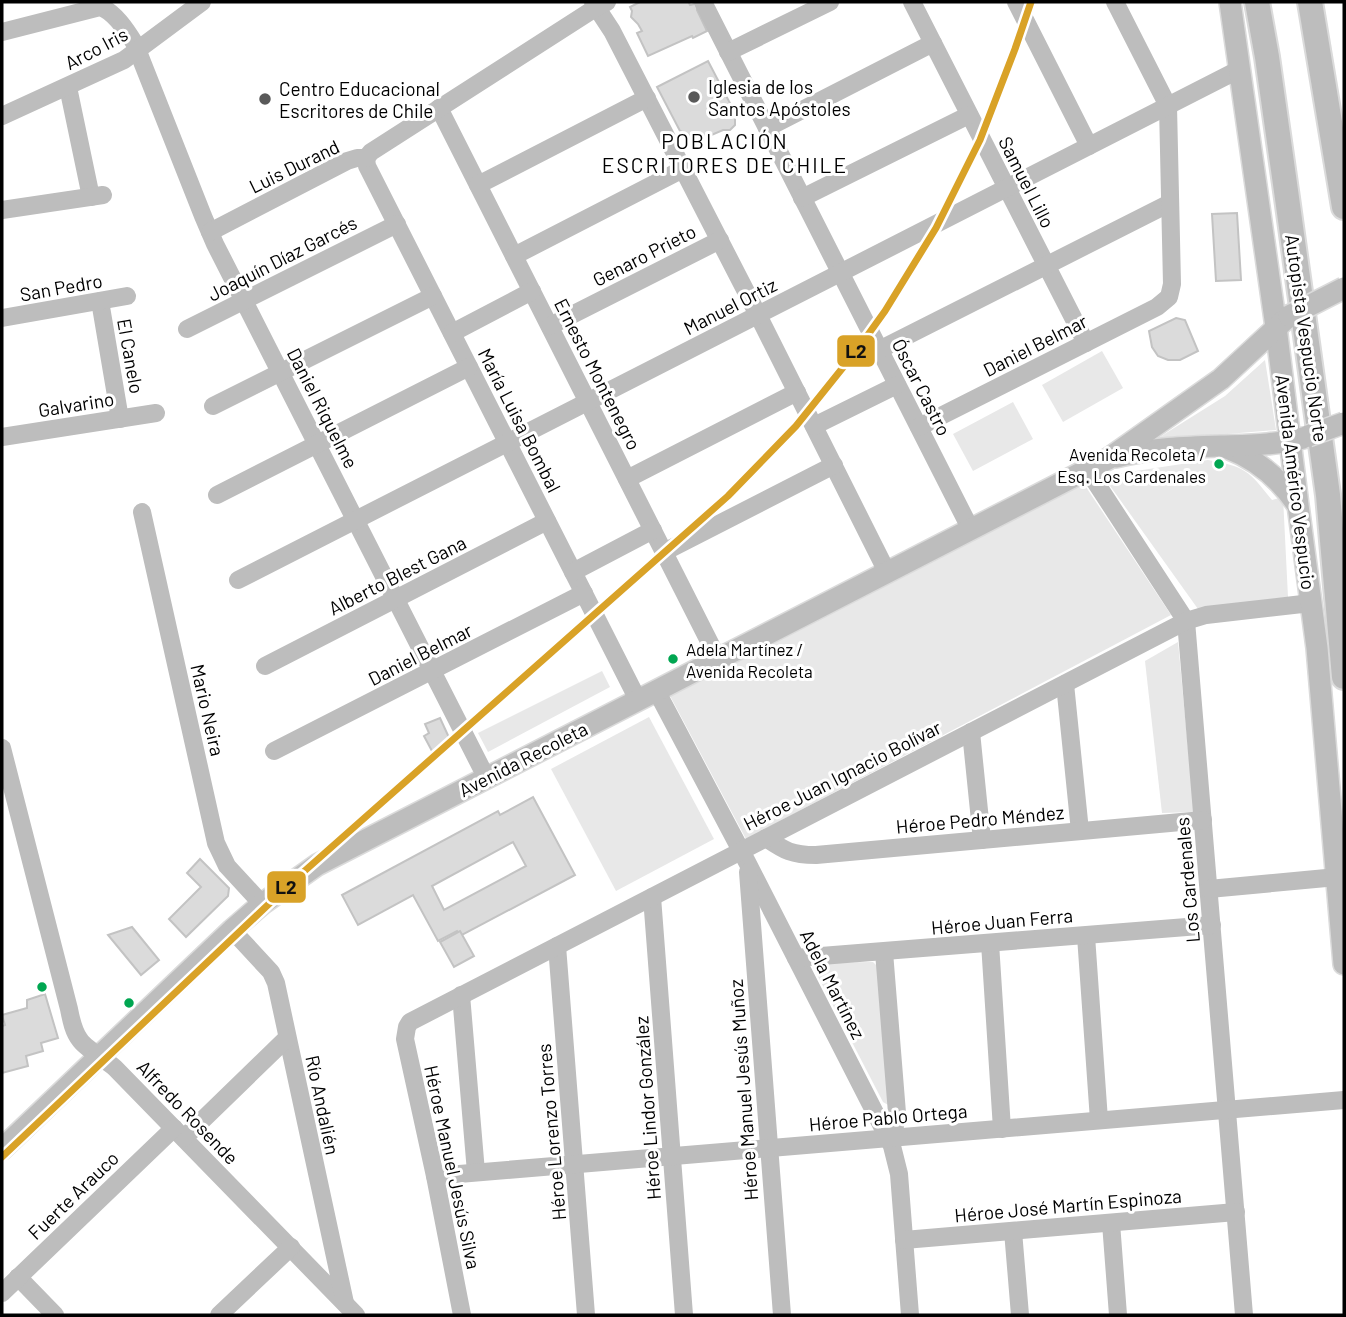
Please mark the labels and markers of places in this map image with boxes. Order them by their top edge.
place label: Iglesia de los Santos Apóstoles [708,75,851,120]
place label: Centro Educacional Escritores de Chile [279,77,440,122]
marker: Iglesia de los Santos Apóstoles [686,89,702,105]
marker: Centro Educacional Escritores de Chile [257,91,273,107]
place label: Avenida Recoleta / Esq. Los Cardenales [1057,444,1206,486]
marker: Avenida Recoleta / Esq. Los Cardenales [1212,457,1226,471]
place label: Adela Martínez / Avenida Recoleta [686,639,813,681]
marker: Adela Martínez / Avenida Recoleta [666,652,680,666]
unlabelled marker [35,980,49,994]
unlabelled marker [122,996,136,1010]

